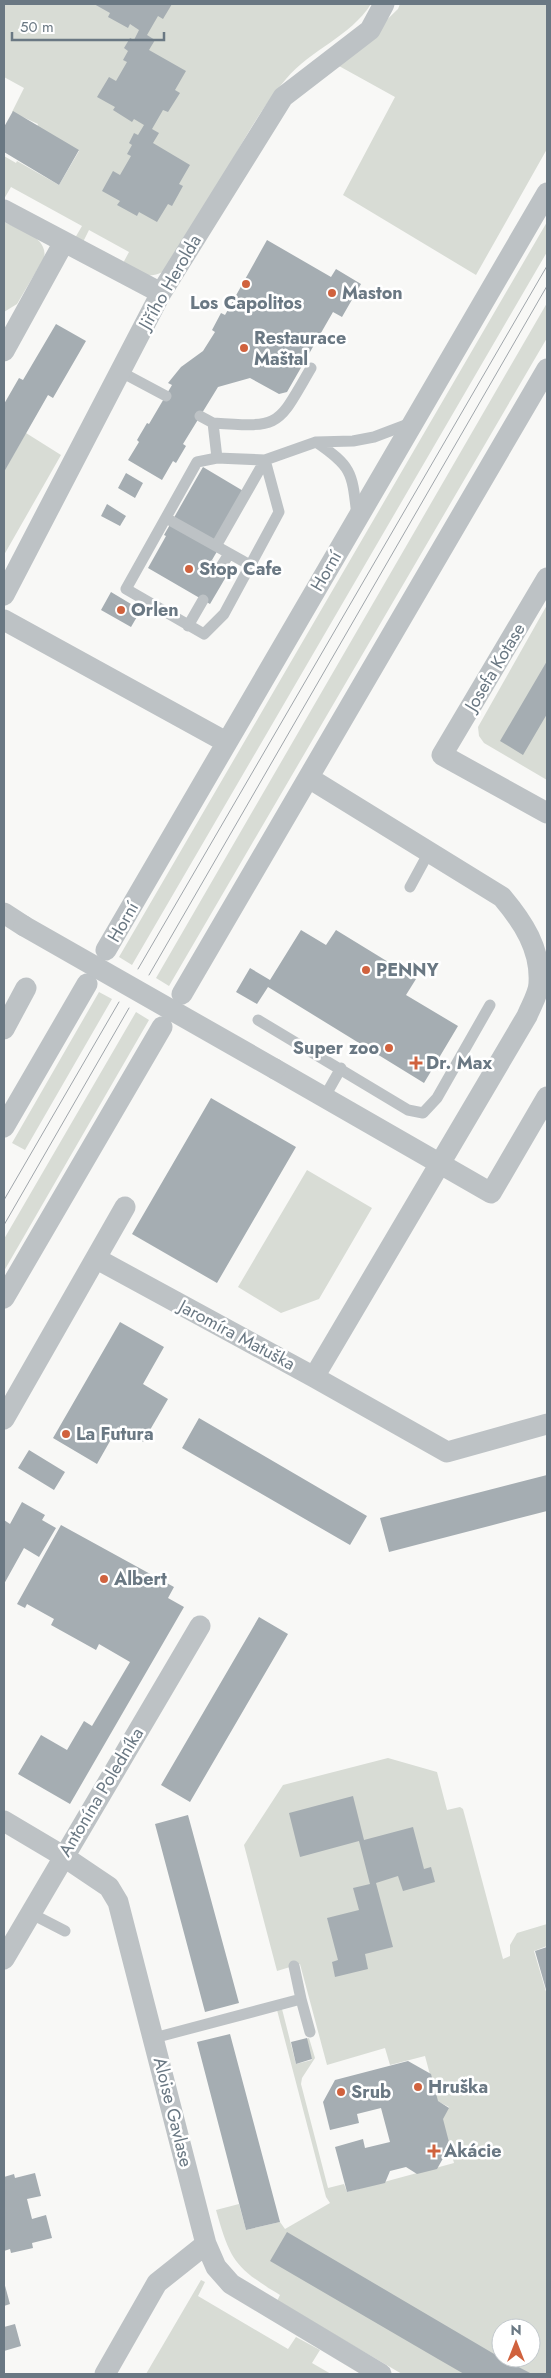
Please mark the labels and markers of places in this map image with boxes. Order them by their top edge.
marker: Los Capolitos [240,278,252,290]
place label: Maston [342,280,403,306]
marker: Maston [326,287,338,299]
place label: Los Capolitos [190,290,302,316]
place label: Restaurace Maštal [254,325,346,372]
marker: Restaurace Maštal [238,342,250,354]
place label: Stop Cafe [199,556,282,582]
marker: Stop Cafe [183,563,195,575]
place label: Orlen [131,597,179,623]
marker: Orlen [115,604,127,616]
place label: PENNY [376,957,439,983]
marker: PENNY [360,964,372,976]
place label: Super zoo [293,1035,379,1061]
marker: Super zoo [383,1042,395,1054]
place label: Dr. Max [426,1050,492,1076]
marker: Dr. Max [410,1057,422,1069]
place label: La Futura [76,1421,154,1447]
marker: La Futura [60,1428,72,1440]
place label: Albert [113,1566,167,1592]
marker: Albert [98,1573,110,1585]
place label: Hruška [428,2074,488,2100]
place label: Srub [351,2079,391,2105]
marker: Hruška [412,2081,424,2093]
marker: Srub [335,2086,347,2098]
place label: Akácie [443,2138,502,2164]
marker: Akácie [428,2145,440,2157]

